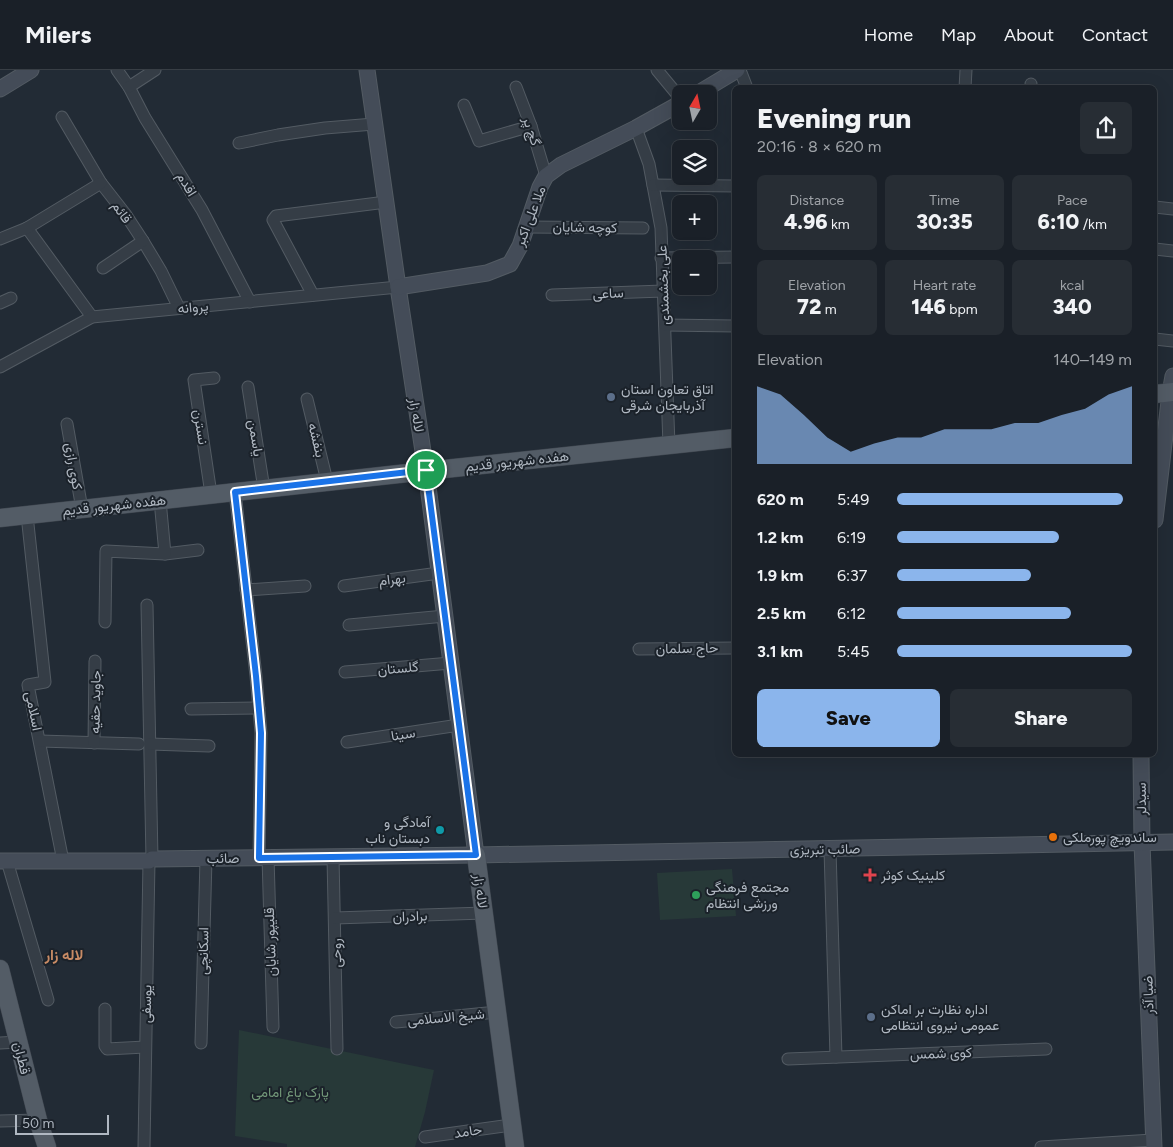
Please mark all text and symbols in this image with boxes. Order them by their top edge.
text: Milers [25,20,91,49]
text: Home [864,24,913,46]
text: Map [941,24,976,46]
text: About [1004,24,1054,46]
text: Contact [1082,24,1148,46]
north arrow [672,85,718,130]
map controls [672,85,717,295]
text: Evening run [757,101,911,135]
button: share [1080,102,1132,154]
street label: گچ پر [517,114,544,148]
text: 20:16 · 8 × 620 m [757,137,881,156]
button: layers [672,140,717,185]
street label: اقدم [173,169,200,200]
street label: ملا علی اکبر [511,184,550,250]
text: Distance [789,192,844,209]
text: Time [929,192,960,209]
text: Pace [1057,192,1087,209]
button: + [672,195,717,240]
street label: قائم [108,198,135,227]
text: 4.96 [784,209,828,234]
text: 30:35 [916,209,973,234]
text: 6:10 [1037,209,1079,234]
text: km [828,216,850,233]
text: /km [1079,216,1107,233]
street label: کوچه شایان [552,218,618,238]
street label: علی بخشمندی [654,245,673,325]
button: − [672,250,717,295]
text: Elevation [788,277,846,294]
text: Heart rate [913,277,976,294]
text: kcal [1060,277,1084,294]
street label: ساعی [592,284,624,303]
text: 72 [797,294,821,319]
text: 146 [911,294,946,319]
text: 340 [1053,294,1092,319]
street label: پروانه [177,298,209,318]
text: m [821,301,837,318]
text: bpm [946,301,978,318]
text: Elevation [757,350,823,369]
text: 140–149 m [1053,350,1132,369]
place label: اتاق تعاون استان آذربایجان شرقی [621,381,714,414]
marker: اتاق تعاون استان آذربایجان شرقی [605,391,617,403]
street label: لاله زار [405,396,428,433]
street label: نسترن [189,408,212,446]
street label: یاسمن [244,418,267,458]
street label: بنفشه [304,421,329,459]
street label: کوی رازی [61,441,86,491]
street label: هفده شهریور قدیم [464,448,570,475]
pin [405,449,447,491]
icon: arrive [412,456,440,484]
text: 620 m [757,490,804,509]
text: 5:49 [837,490,869,509]
street label: هفده شهریور قدیم [61,492,167,519]
text: 1.2 km [757,528,803,547]
text: 6:19 [837,528,866,547]
text: 1.9 km [757,566,803,585]
text: 6:37 [837,566,867,585]
street label: بهرام [378,569,407,590]
text: 2.5 km [757,604,806,623]
text: 6:12 [837,604,866,623]
street label: حاج سلمان [656,639,718,660]
text: 3.1 km [757,642,803,661]
text: 5:45 [837,642,869,661]
street label: گلستان [377,658,419,679]
street label: جاوید حقیه [86,670,105,734]
button: Save [757,689,940,747]
button: Share [950,689,1132,747]
street label: اسلامی [21,690,46,732]
street label: سینا [390,724,417,745]
street label: سیدلر [1133,782,1150,817]
place label: آمادگی و دبستان ناب [365,814,432,847]
marker: آمادگی و دبستان ناب [434,824,446,836]
place label: ساندویچ پورملکی [1063,829,1157,848]
marker: ساندویچ پورملکی [1047,831,1059,843]
street label: صائب تبریزی [789,840,861,859]
street label: صائب [207,850,240,867]
place label: کلینیک کوثر [880,867,945,884]
marker: کلینیک کوثر [863,868,877,882]
street label: لاله زار [470,872,491,909]
place label: مجتمع فرهنگی ورزشی انتظام [706,879,789,912]
marker: مجتمع فرهنگی ورزشی انتظام [690,889,702,901]
street label: قلیپور شایان [261,907,281,977]
street label: برادران [392,907,428,926]
street label: اسکانچی [195,927,213,975]
street label: روحی [328,938,345,968]
district label: لاله زار [44,946,83,964]
street label: ضیا آذر [1139,975,1158,1016]
street label: یوسفی [138,985,155,1023]
place label: اداره نظارت بر اماکن عمومی نیروی انتظامی [881,1001,999,1034]
street label: شیخ الاسلامی [407,1006,486,1031]
marker: اداره نظارت بر اماکن عمومی نیروی انتظامی [865,1011,877,1023]
street label: قطران [9,1040,34,1076]
street label: کوی شمس [910,1044,972,1063]
park label: پارک باغ امامی [251,1084,329,1103]
scale bar [15,1112,109,1135]
text: 50 m [22,1115,54,1132]
street label: حامد [453,1121,483,1142]

